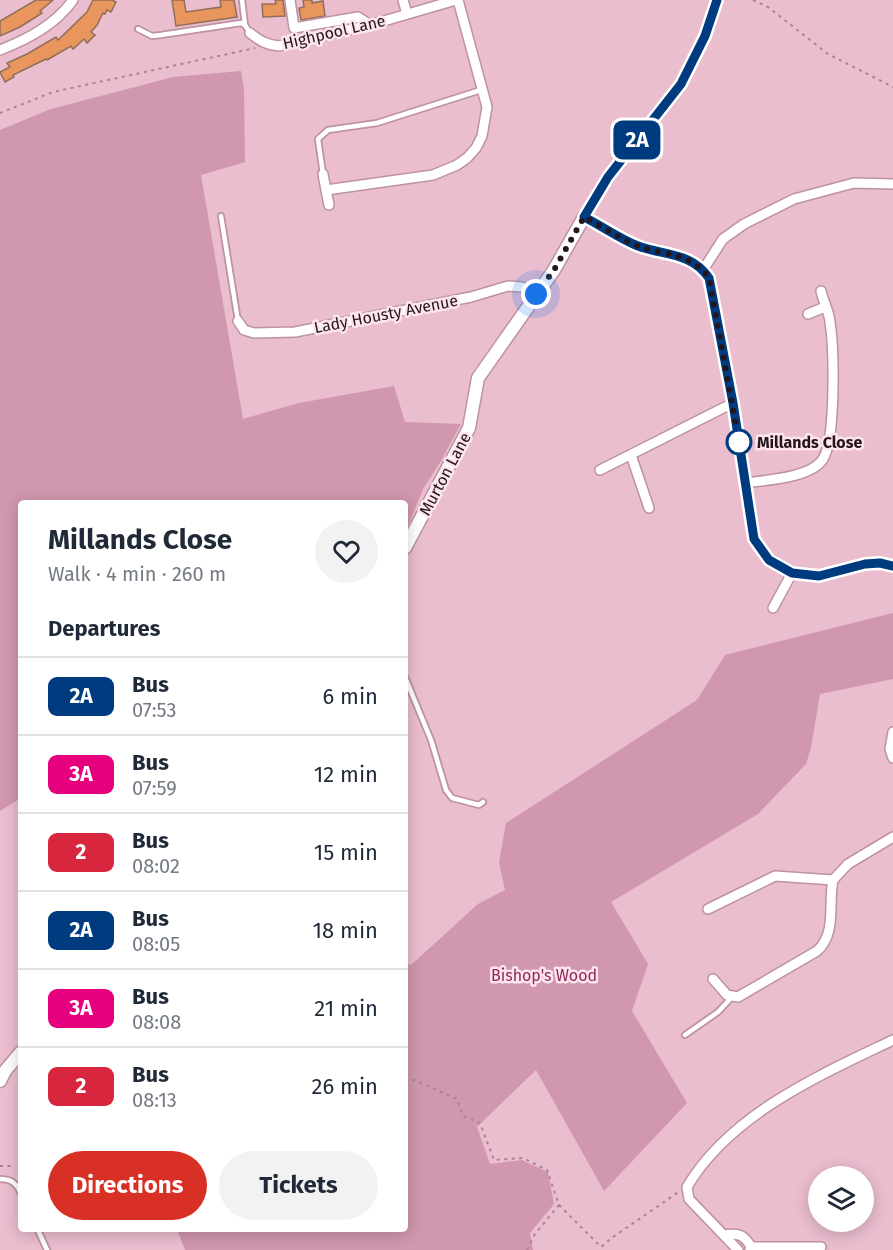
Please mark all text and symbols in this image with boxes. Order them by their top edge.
street label: Highpool Lane [281,11,387,53]
line badge: 2A [610,120,664,160]
text: 2A [625,127,649,153]
your location [521,279,551,309]
street label: Lady Housty Avenue [312,291,460,337]
street label: Murton Lane [415,429,475,519]
marker: Millands Close [726,429,752,455]
place label: Millands Close [757,433,862,452]
button: heart [315,520,378,583]
text: Millands Close [48,523,232,556]
text: Walk · 4 min · 260 m [48,562,226,586]
text: Departures [48,615,160,642]
text: Bus [132,671,169,698]
text: 2A [69,683,93,709]
text: 6 min [322,683,378,710]
text: 07:53 [132,698,176,722]
text: Bus [132,749,169,776]
text: 3A [69,761,93,787]
text: 12 min [314,761,378,788]
text: 07:59 [132,776,177,800]
text: Bus [132,827,169,854]
text: 2 [76,839,86,865]
text: 15 min [314,839,378,866]
text: 08:02 [132,854,180,878]
text: Bus [132,905,169,932]
text: 2A [69,917,93,943]
text: 18 min [313,917,378,944]
text: 08:05 [132,932,180,956]
park label: Bishop's Wood [491,966,597,985]
text: Bus [132,983,169,1010]
text: 3A [69,995,93,1021]
text: 21 min [314,995,378,1022]
text: 08:08 [132,1010,181,1034]
text: Bus [132,1061,169,1088]
text: 2 [76,1073,86,1099]
text: 26 min [312,1073,378,1100]
text: 08:13 [132,1088,177,1112]
button: Directions [48,1151,207,1220]
button: Tickets [219,1151,378,1220]
map controls [808,1166,874,1232]
button: layers [808,1166,874,1232]

